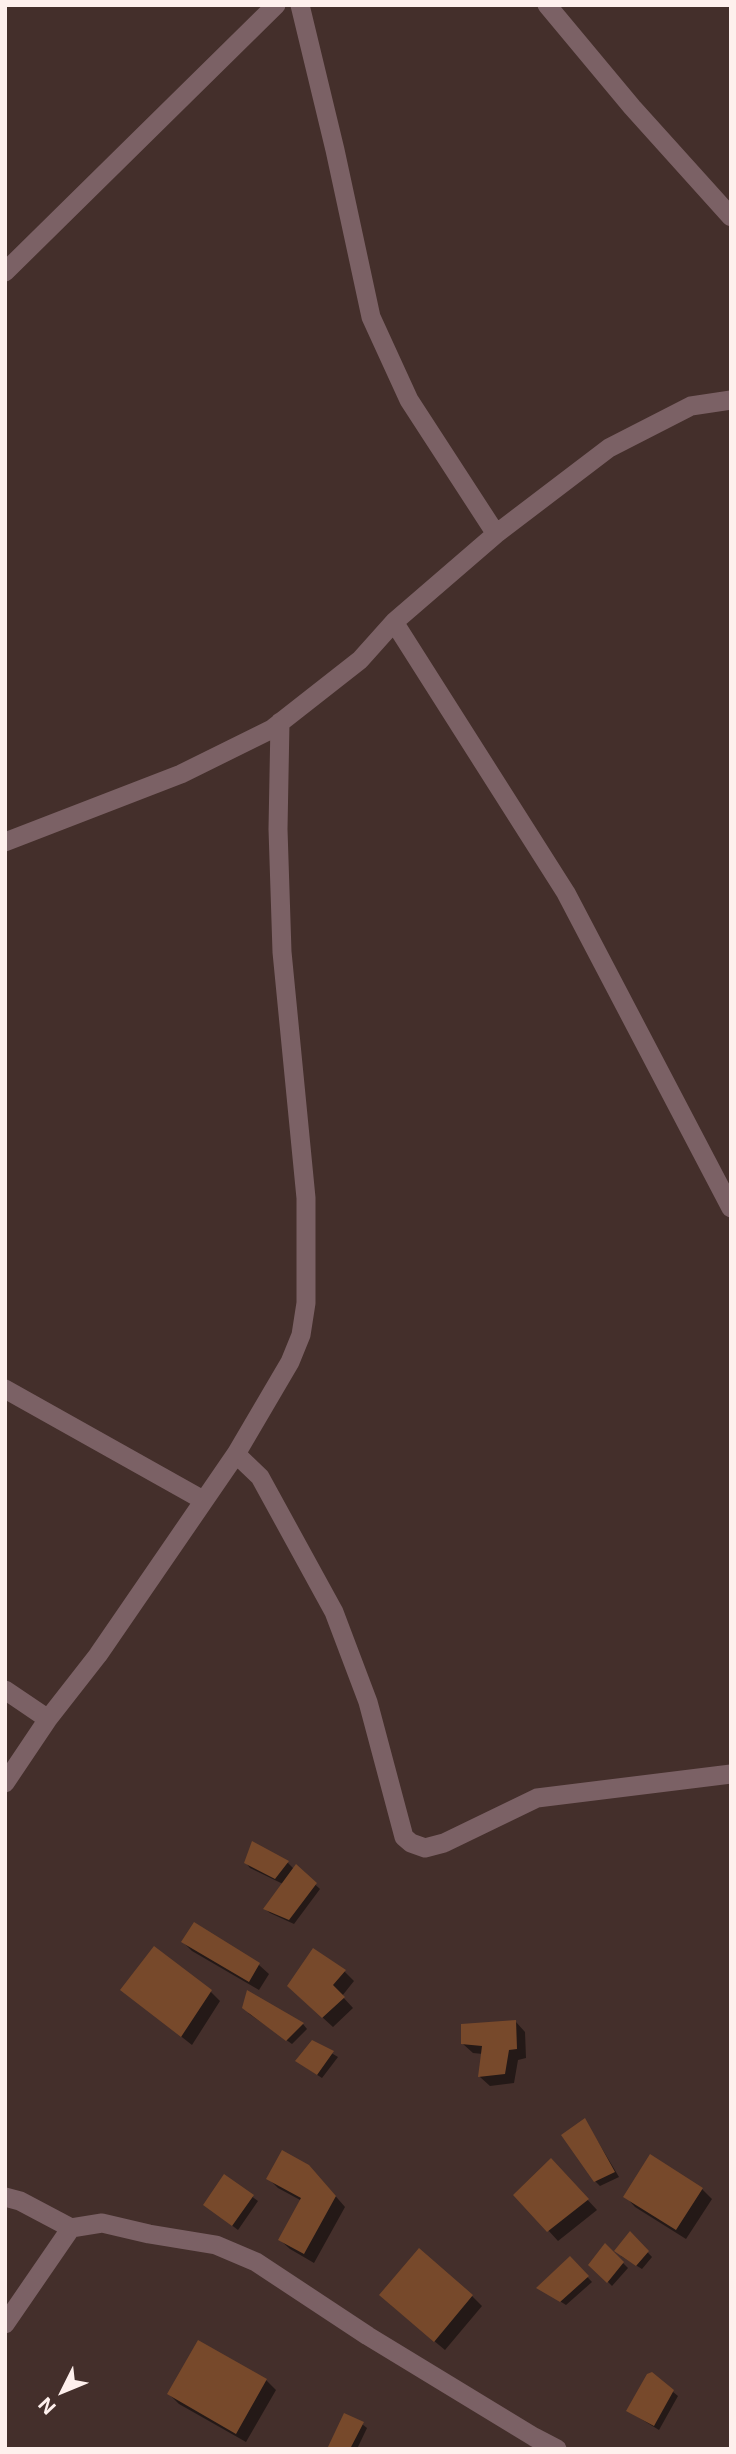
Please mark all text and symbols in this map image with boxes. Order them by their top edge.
north arrow [28,2356,98,2426]
text: N [34,2393,61,2419]

